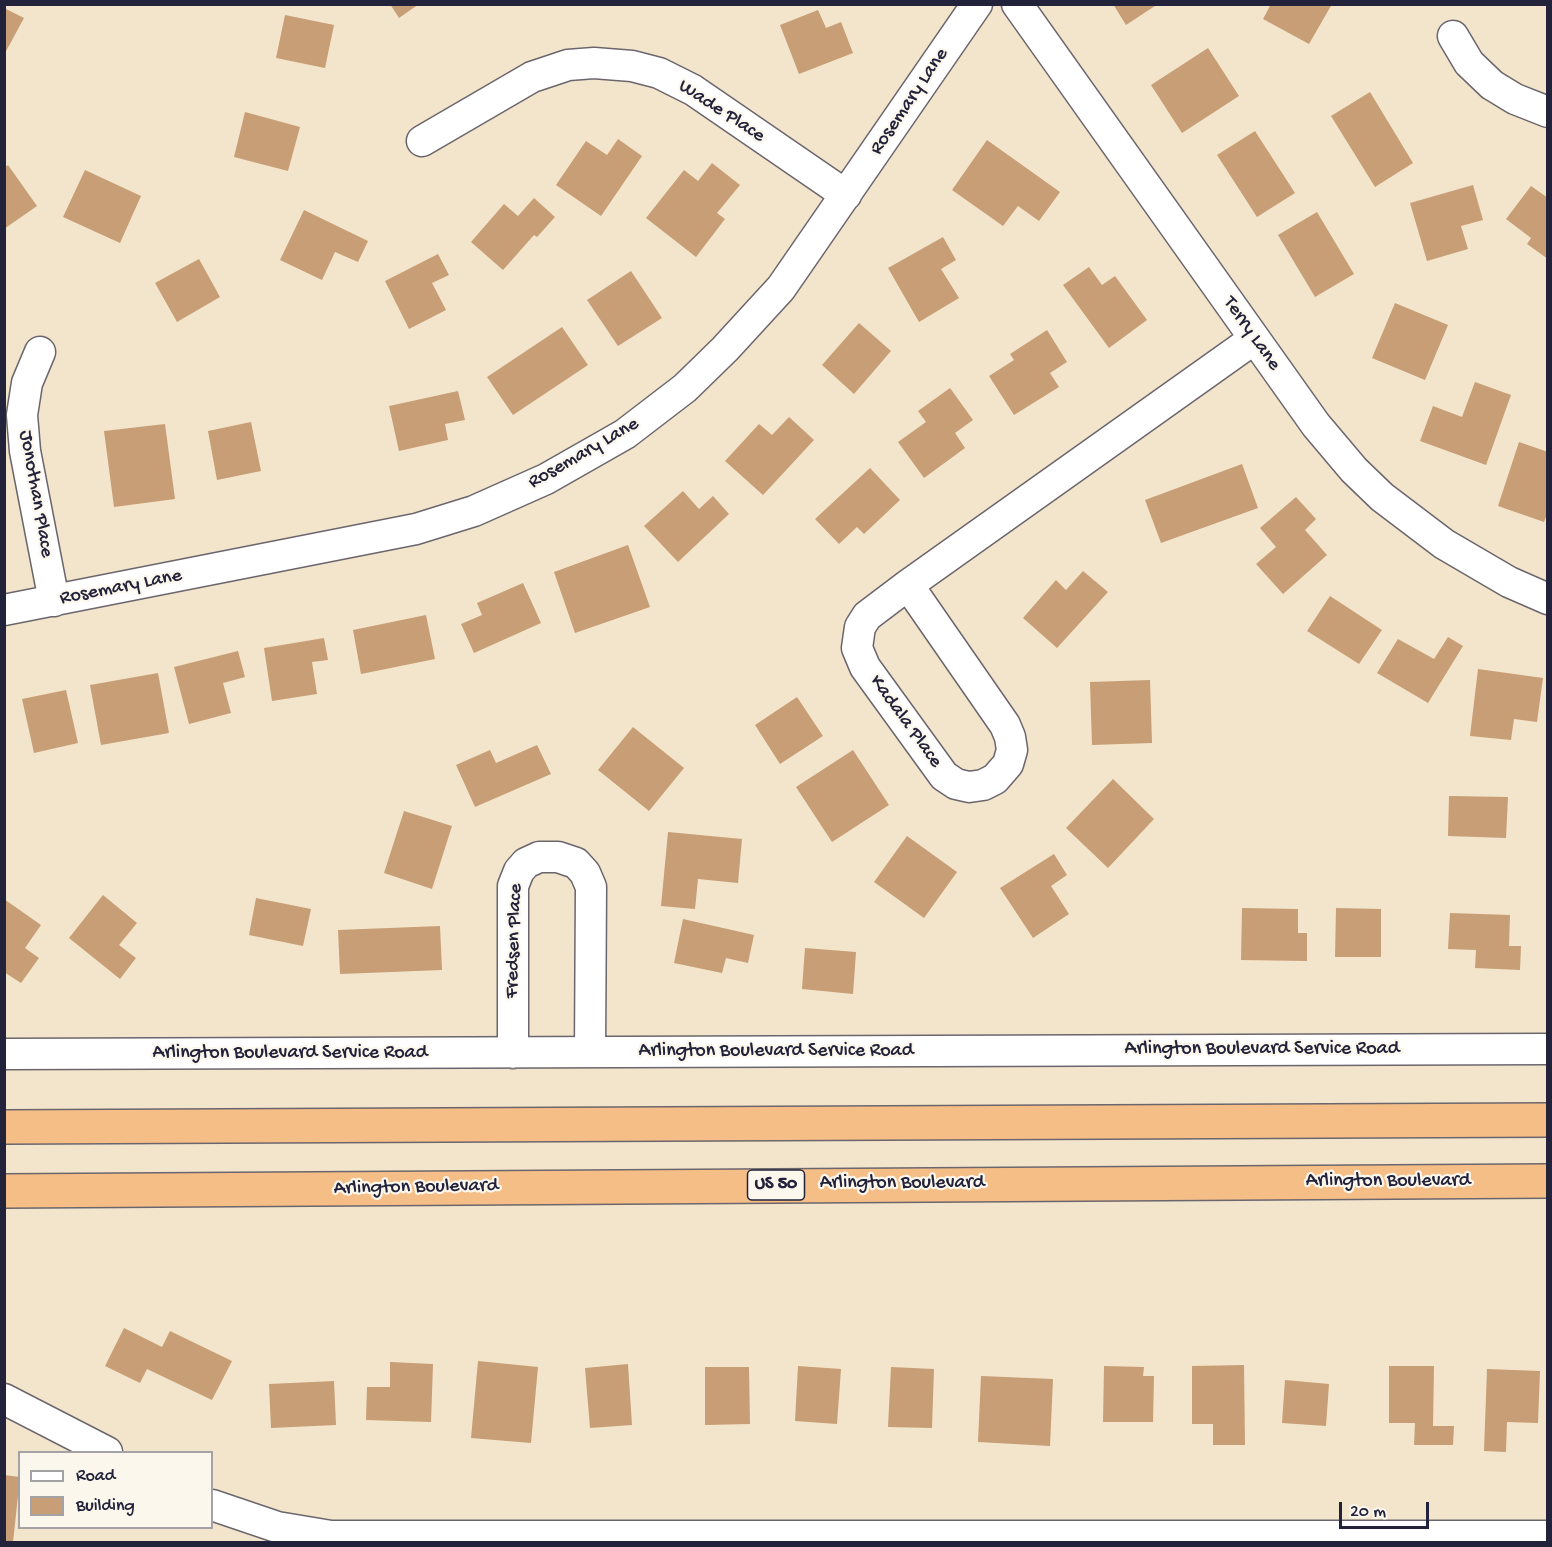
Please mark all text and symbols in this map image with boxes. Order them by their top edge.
street label: Rosemary Lane [865,44,955,160]
street label: Wade Place [673,75,769,149]
street label: Terry Lane [1217,292,1285,376]
street label: Rosemary Lane [524,413,644,495]
street label: Jonothan Place [12,429,58,559]
street label: Rosemary Lane [58,564,184,612]
street label: Kadala Place [863,671,947,773]
street label: Fredsen Place [501,883,529,999]
street label: Arlington Boulevard Service Road [1125,1038,1399,1062]
street label: Arlington Boulevard Service Road [639,1040,913,1064]
street label: Arlington Boulevard Service Road [153,1042,427,1066]
road number: US 50 [748,1170,804,1200]
street label: Arlington Boulevard [1306,1170,1470,1194]
street label: Arlington Boulevard [820,1172,984,1196]
street label: Arlington Boulevard [333,1175,499,1201]
legend [18,1451,213,1529]
text: Road [76,1466,115,1487]
scale bar [1342,1490,1432,1528]
text: Building [76,1496,135,1517]
text: 20 m [1350,1502,1386,1523]

